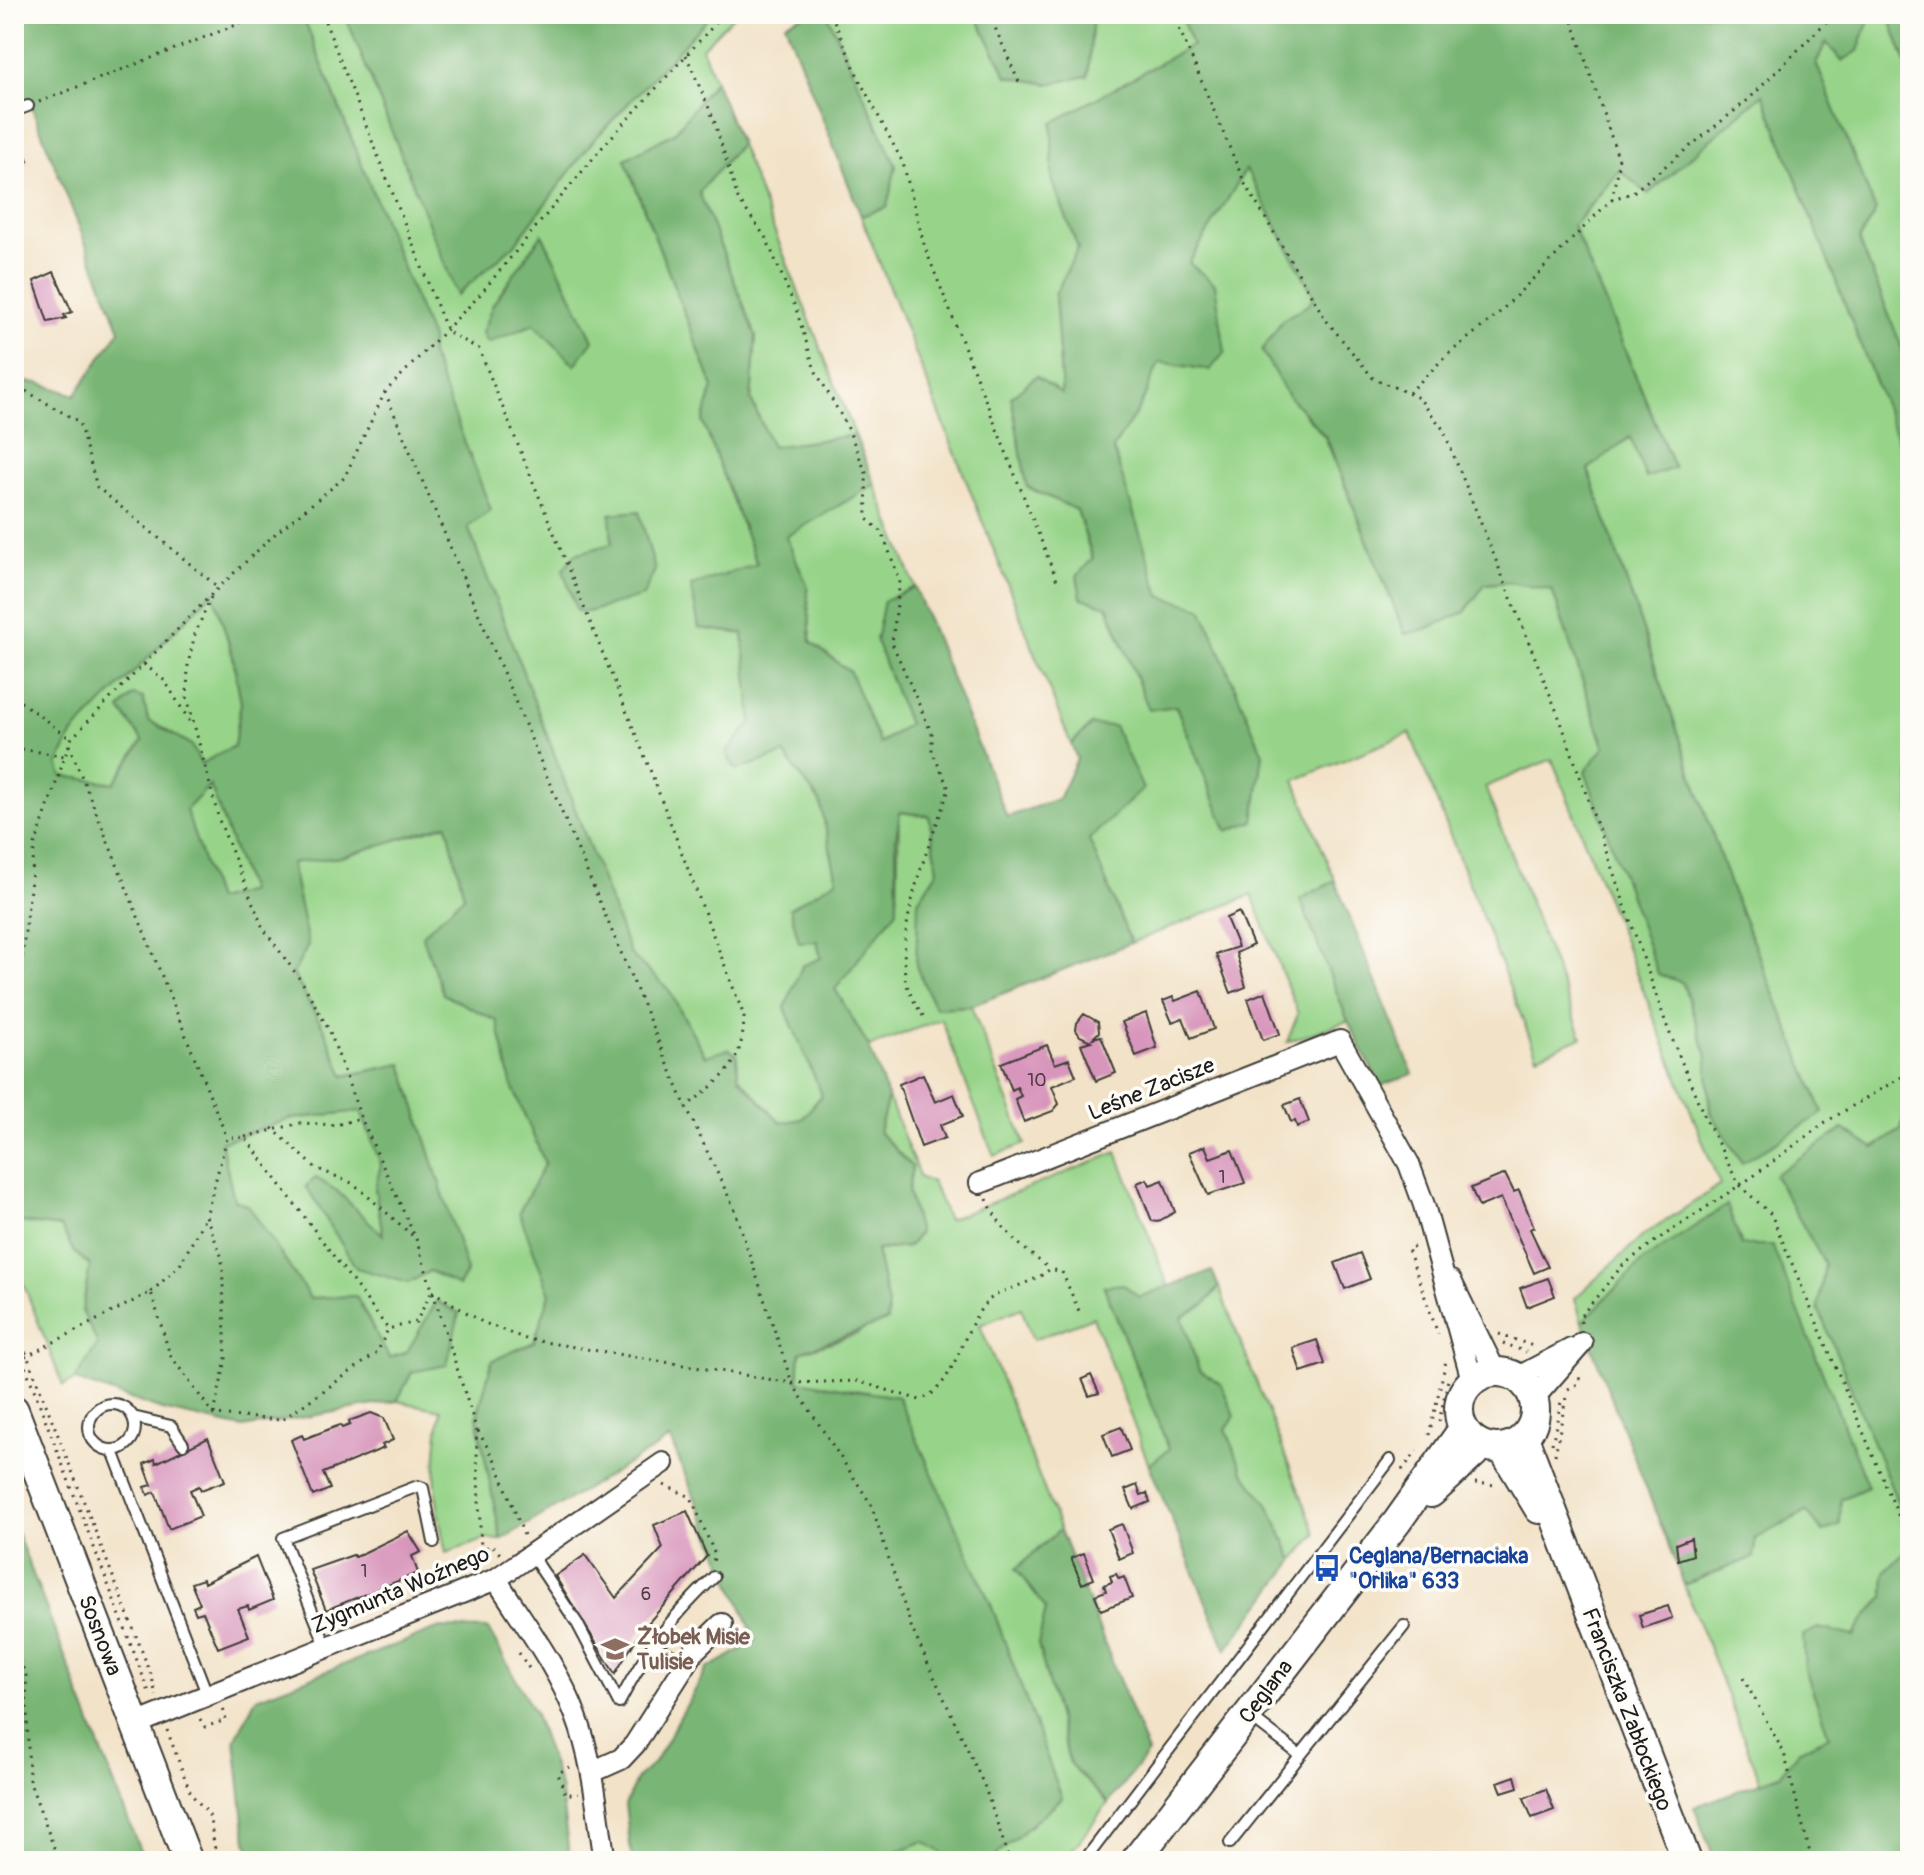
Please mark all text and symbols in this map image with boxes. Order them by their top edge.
street label: Leśne Zacisze [1084,1051,1219,1127]
house number: 10 [1027,1069,1047,1092]
house number: 1 [1218,1166,1226,1189]
street label: Zygmunta Woźnego [307,1540,494,1640]
place label: Ceglana/Bernaciaka "Orlika" 633 [1349,1542,1528,1595]
bus stop icon: Ceglana/Bernaciaka "Orlika" 633 [1312,1553,1342,1583]
house number: 1 [360,1560,368,1583]
house number: 6 [641,1583,651,1606]
street label: Sosnowa [72,1591,128,1680]
street label: Franciszka Zabłockiego [1575,1604,1679,1815]
place label: Żłobek Misie Tulisie [636,1623,751,1676]
school or university icon: Żłobek Misie Tulisie [600,1634,630,1664]
street label: Ceglana [1233,1654,1299,1729]

